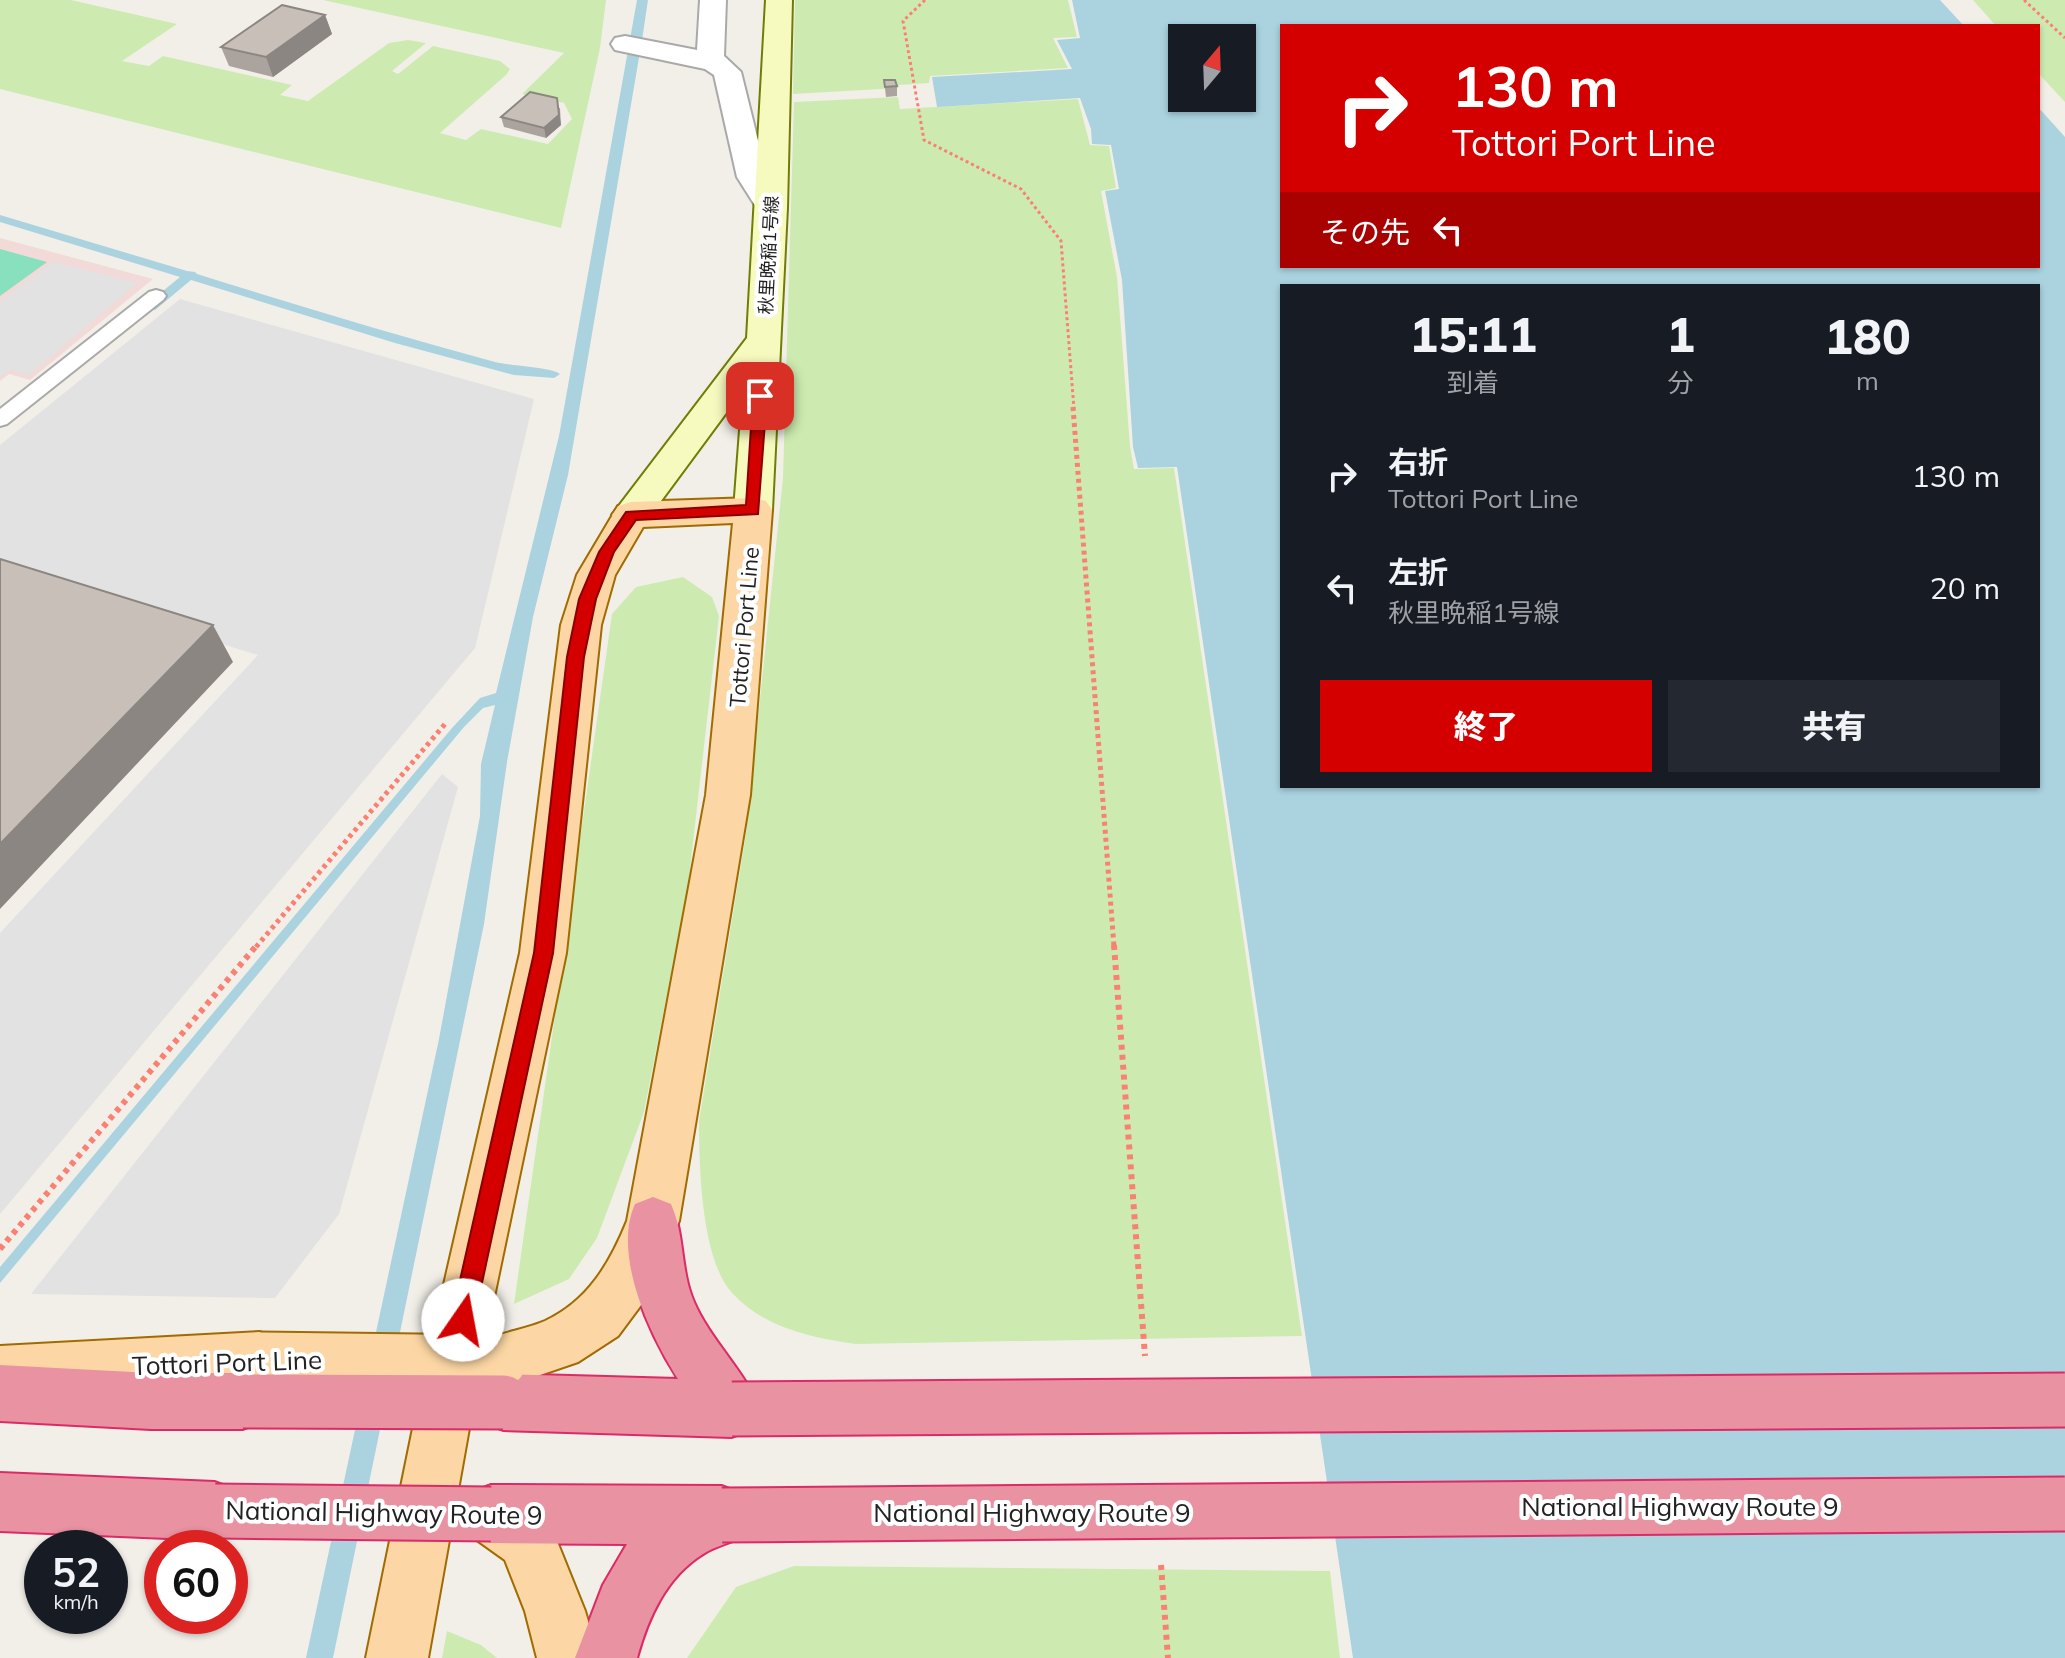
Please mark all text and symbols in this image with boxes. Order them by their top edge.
north arrow [1168,24,1256,112]
map controls [1168,24,1256,112]
text: 130 m [1452,51,1619,121]
icon: right [1320,56,1424,160]
text: Tottori Port Line [1452,120,1716,165]
street label: 秋里晩稲1号線 [754,195,783,315]
icon: left [1426,208,1470,252]
text: その先 [1320,213,1410,251]
text: 15:11 [1409,304,1537,364]
text: 1 [1666,304,1695,364]
text: 180 [1824,306,1911,366]
pin [726,362,794,430]
text: m [1856,364,1879,397]
text: 到着 [1447,366,1499,399]
text: 分 [1668,366,1694,399]
icon: arrive [738,374,782,418]
text: 右折 [1388,443,1448,481]
icon: right [1320,454,1364,498]
text: 130 m [1912,457,2000,495]
text: Tottori Port Line [1388,482,1578,515]
street label: Tottori Port Line [723,546,765,708]
text: 左折 [1388,553,1448,591]
icon: left [1320,566,1364,610]
text: 20 m [1930,569,2000,607]
text: 秋里晩稲1号線 [1388,596,1560,629]
button: 終了 [1320,680,1652,772]
button: 共有 [1668,680,2000,772]
position arrow [421,1278,505,1362]
street label: Tottori Port Line [131,1343,323,1382]
street label: National Highway Route 9 [1521,1490,1839,1523]
street label: National Highway Route 9 [225,1493,543,1532]
street label: National Highway Route 9 [873,1496,1191,1529]
speed limit sign: 60 [144,1530,248,1634]
text: 52 [52,1547,100,1597]
text: km/h [53,1589,99,1614]

